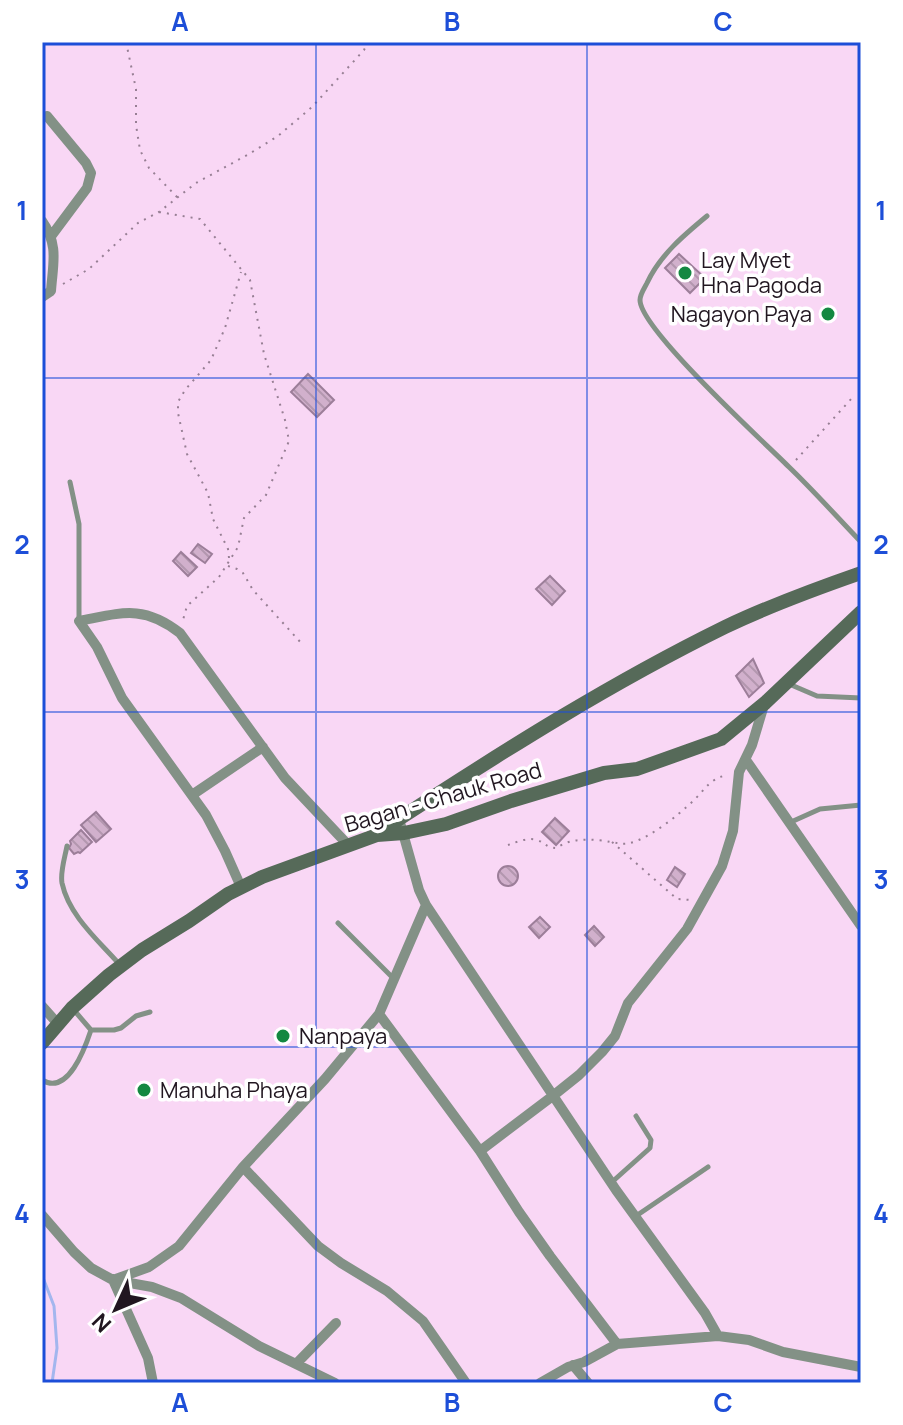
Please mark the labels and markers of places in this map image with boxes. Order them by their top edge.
place label: Lay Myet Hna Pagoda [701,245,822,300]
marker: Lay Myet Hna Pagoda [676,264,694,282]
place label: Nagayon Paya [671,299,812,329]
marker: Nagayon Paya [819,305,837,323]
place label: Nanpaya [299,1021,387,1051]
marker: Nanpaya [274,1027,292,1045]
place label: Manuha Phaya [160,1075,308,1105]
marker: Manuha Phaya [135,1081,153,1099]

